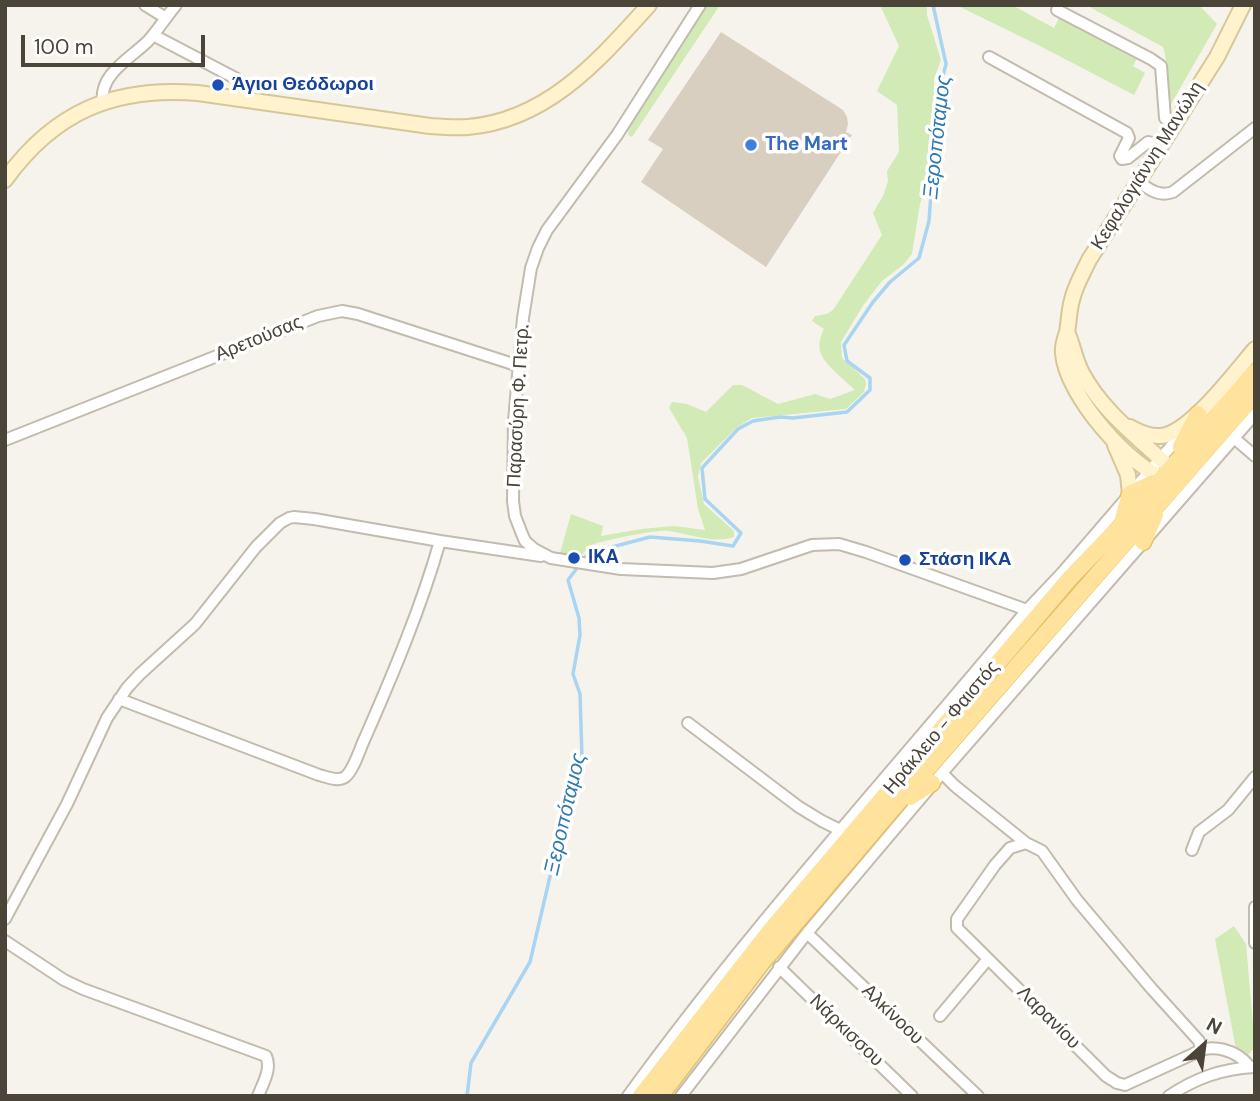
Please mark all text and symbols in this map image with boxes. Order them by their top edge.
scale bar [24,21,208,65]
text: 100 m [34,33,94,61]
place label: Άγιοι Θεόδωροι [232,74,374,96]
water label: Ξεροπόταμος [919,74,957,200]
marker: Άγιοι Θεόδωροι [210,77,226,93]
street label: Κεφαλογιάννη Μανώλη [1087,78,1209,254]
place label: The Mart [765,134,848,156]
marker: The Mart [743,137,759,153]
street label: Αρετούσας [212,311,306,367]
street label: Παρασύρη Φ. Πετρ. [503,324,535,488]
place label: IKA [588,547,619,569]
place label: Στάση ΙΚΑ [919,549,1011,571]
marker: IKA [566,550,582,566]
marker: Στάση ΙΚΑ [897,552,913,568]
street label: Ηράκλειο - Φαιστός [879,657,1005,799]
water label: Ξεροπόταμος [540,751,592,877]
street label: Αλκίνοου [856,980,928,1050]
street label: Λαρανίου [1012,982,1084,1054]
street label: Νάρκισσου [804,990,888,1072]
north arrow [1169,1010,1239,1080]
text: N [1202,1012,1226,1040]

